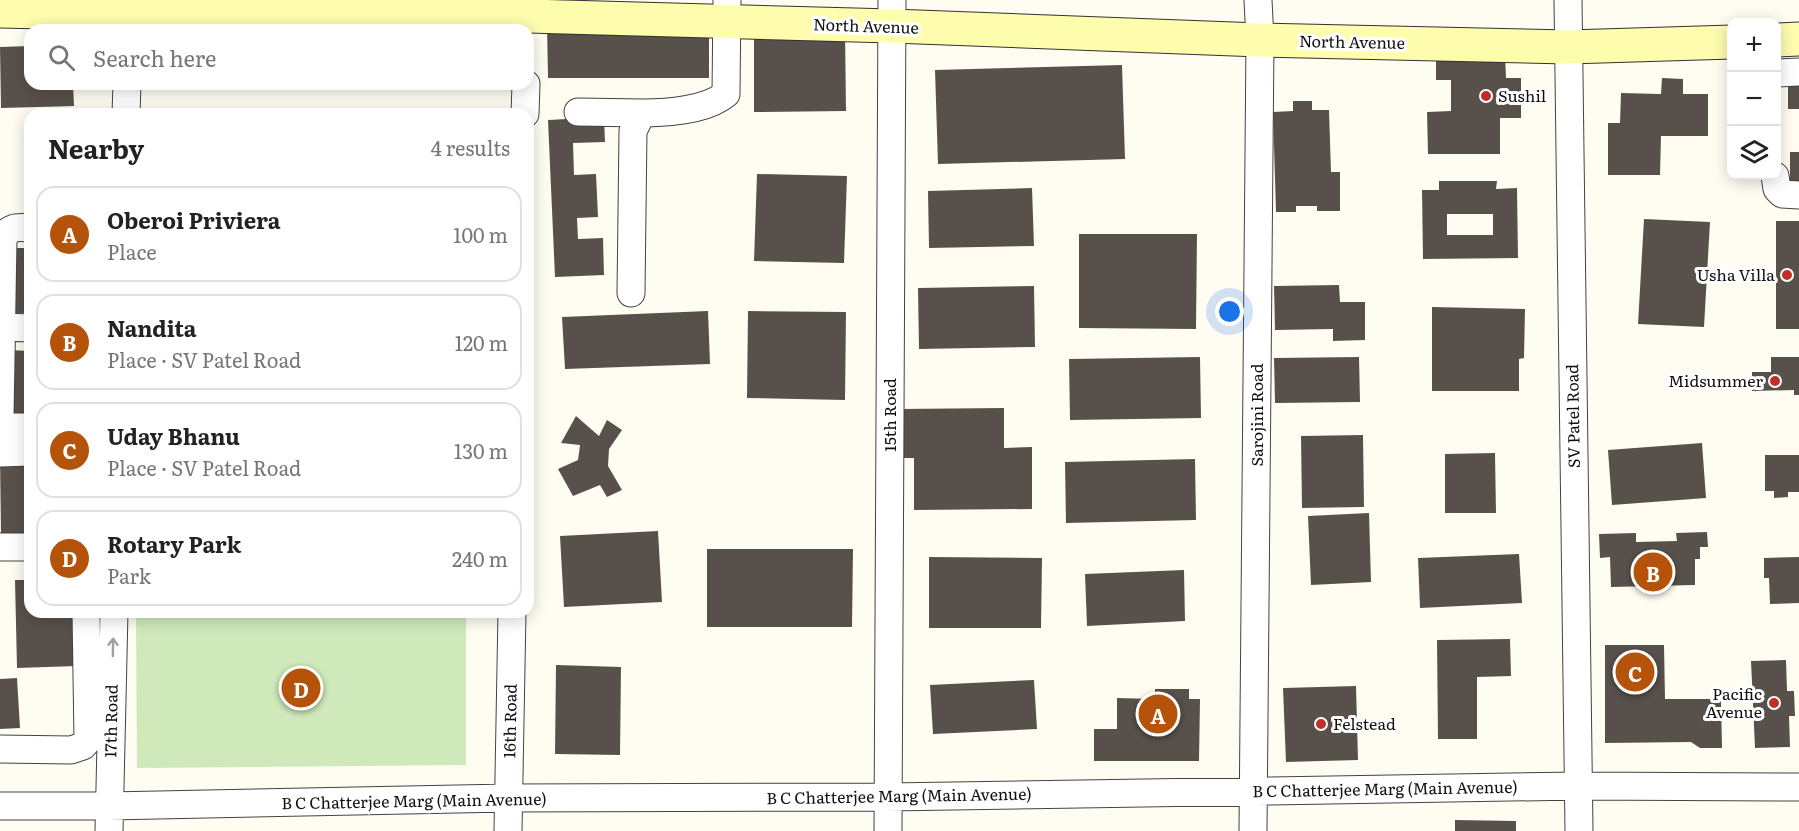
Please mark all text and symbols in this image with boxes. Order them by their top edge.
street label: North Avenue [813,11,919,39]
map controls [1727,18,1781,180]
button: + [1727,18,1781,72]
search box [24,24,534,90]
street label: North Avenue [1299,28,1405,54]
icon: search [45,41,78,74]
text: Search here [93,41,216,74]
button: − [1727,72,1781,126]
place label: Sushil [1498,83,1546,107]
marker: Sushil [1479,89,1493,103]
button: layers [1727,126,1781,180]
text: Nearby [48,128,144,167]
text: 4 results [431,132,510,162]
text: Oberoi Priviera [107,203,281,236]
text: A [62,219,77,249]
text: 100 m [453,219,508,249]
text: Place [107,236,157,266]
place label: Usha Villa [1697,262,1775,286]
marker: Usha Villa [1780,268,1794,282]
your location [1215,297,1244,326]
text: Nandita [107,311,196,344]
text: B [63,327,76,357]
text: 120 m [455,327,508,357]
text: Place · SV Patel Road [107,344,301,374]
street label: Sarojini Road [1244,363,1268,466]
street label: SV Patel Road [1559,364,1585,468]
place label: Midsummer [1668,368,1763,392]
marker: Midsummer [1768,374,1782,388]
street label: 15th Road [877,378,901,452]
text: Uday Bhanu [107,419,240,452]
text: C [62,435,77,465]
text: 130 m [454,435,508,465]
text: Place · SV Patel Road [107,452,301,482]
text: Rotary Park [107,527,241,560]
text: D [62,543,77,573]
text: 240 m [452,543,508,573]
pin: B [1634,550,1672,594]
text: Park [107,560,151,590]
one-way arrow [107,637,119,657]
pin: C [1616,650,1654,694]
pin: D [282,666,320,710]
place label: Pacific Avenue [1706,681,1762,723]
street label: 16th Road [496,683,522,758]
street label: 17th Road [97,684,123,758]
pin: A [1138,692,1178,736]
marker: Pacific Avenue [1767,696,1781,710]
place label: Felstead [1333,711,1396,735]
marker: Felstead [1314,717,1328,731]
street label: B C Chatterjee Marg (Main Avenue) [1252,774,1518,802]
street label: B C Chatterjee Marg (Main Avenue) [766,781,1032,809]
street label: B C Chatterjee Marg (Main Avenue) [281,786,547,814]

